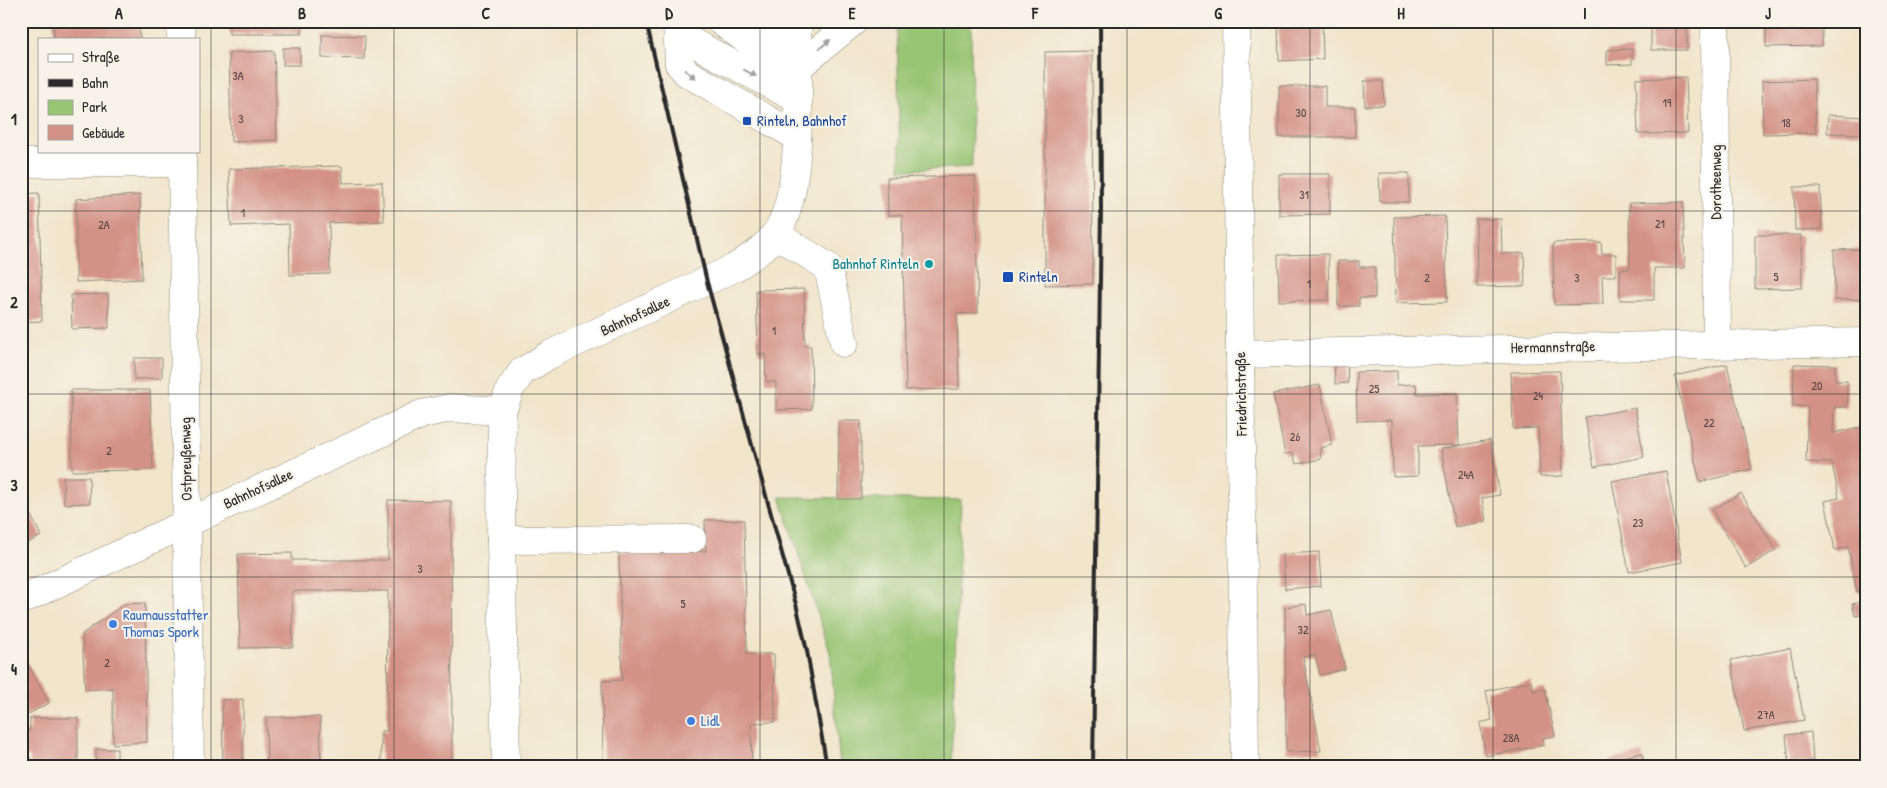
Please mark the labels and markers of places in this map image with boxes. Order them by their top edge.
place label: Rinteln, Bahnhof [757,110,847,131]
marker: Rinteln, Bahnhof [741,115,753,127]
place label: Bahnhof Rinteln [832,253,919,274]
marker: Bahnhof Rinteln [923,258,935,270]
place label: Rinteln [1019,266,1058,287]
marker: Rinteln [1001,270,1015,284]
place label: Raumausstatter Thomas Spork [123,604,209,642]
marker: Raumausstatter Thomas Spork [107,618,119,630]
place label: Lidl [701,710,720,731]
marker: Lidl [685,715,697,727]

